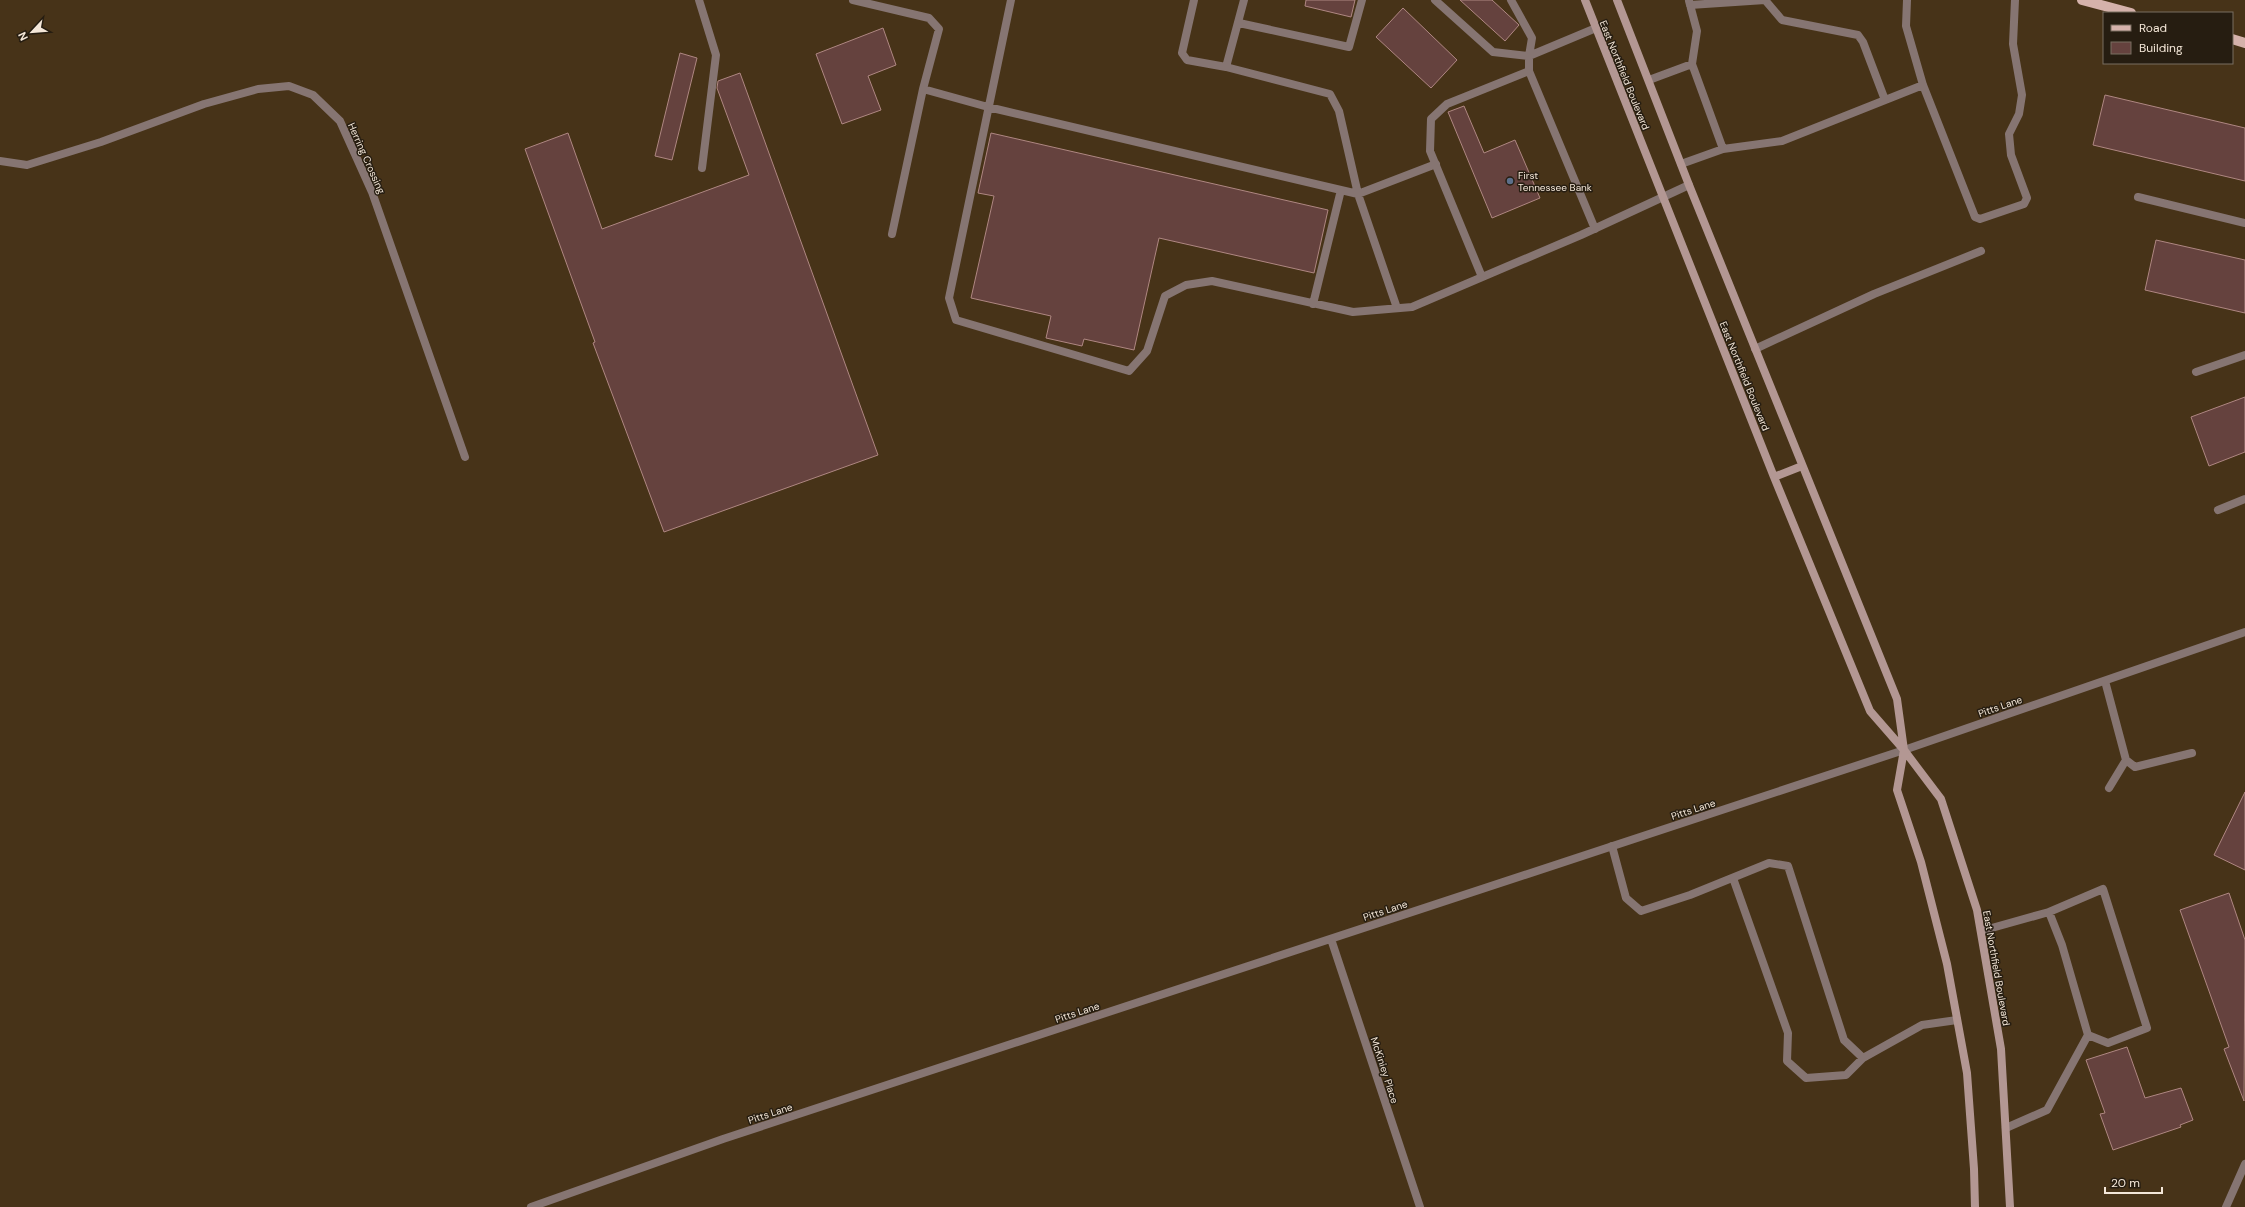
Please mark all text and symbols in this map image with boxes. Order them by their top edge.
north arrow [12,12,52,52]
legend [2103,12,2233,64]
street label: East Northfield Boulevard [1597,19,1652,132]
text: Road [2139,20,2167,36]
text: N [15,30,31,43]
text: Building [2139,40,2183,56]
street label: Herring Crossing [345,121,388,196]
place label: First Tennessee Bank [1518,169,1592,194]
marker: First Tennessee Bank [1505,176,1515,186]
street label: East Northfield Boulevard [1717,320,1772,433]
street label: Pitts Lane [1976,693,2024,720]
street label: Pitts Lane [1669,796,1717,823]
street label: Pitts Lane [1361,897,1409,924]
street label: East Northfield Boulevard [1980,909,2013,1027]
street label: Pitts Lane [1053,999,1101,1026]
street label: McKiniey Place [1368,1035,1401,1105]
street label: Pitts Lane [746,1100,794,1127]
scale bar [2105,1169,2162,1195]
text: 20 m [2111,1175,2140,1191]

